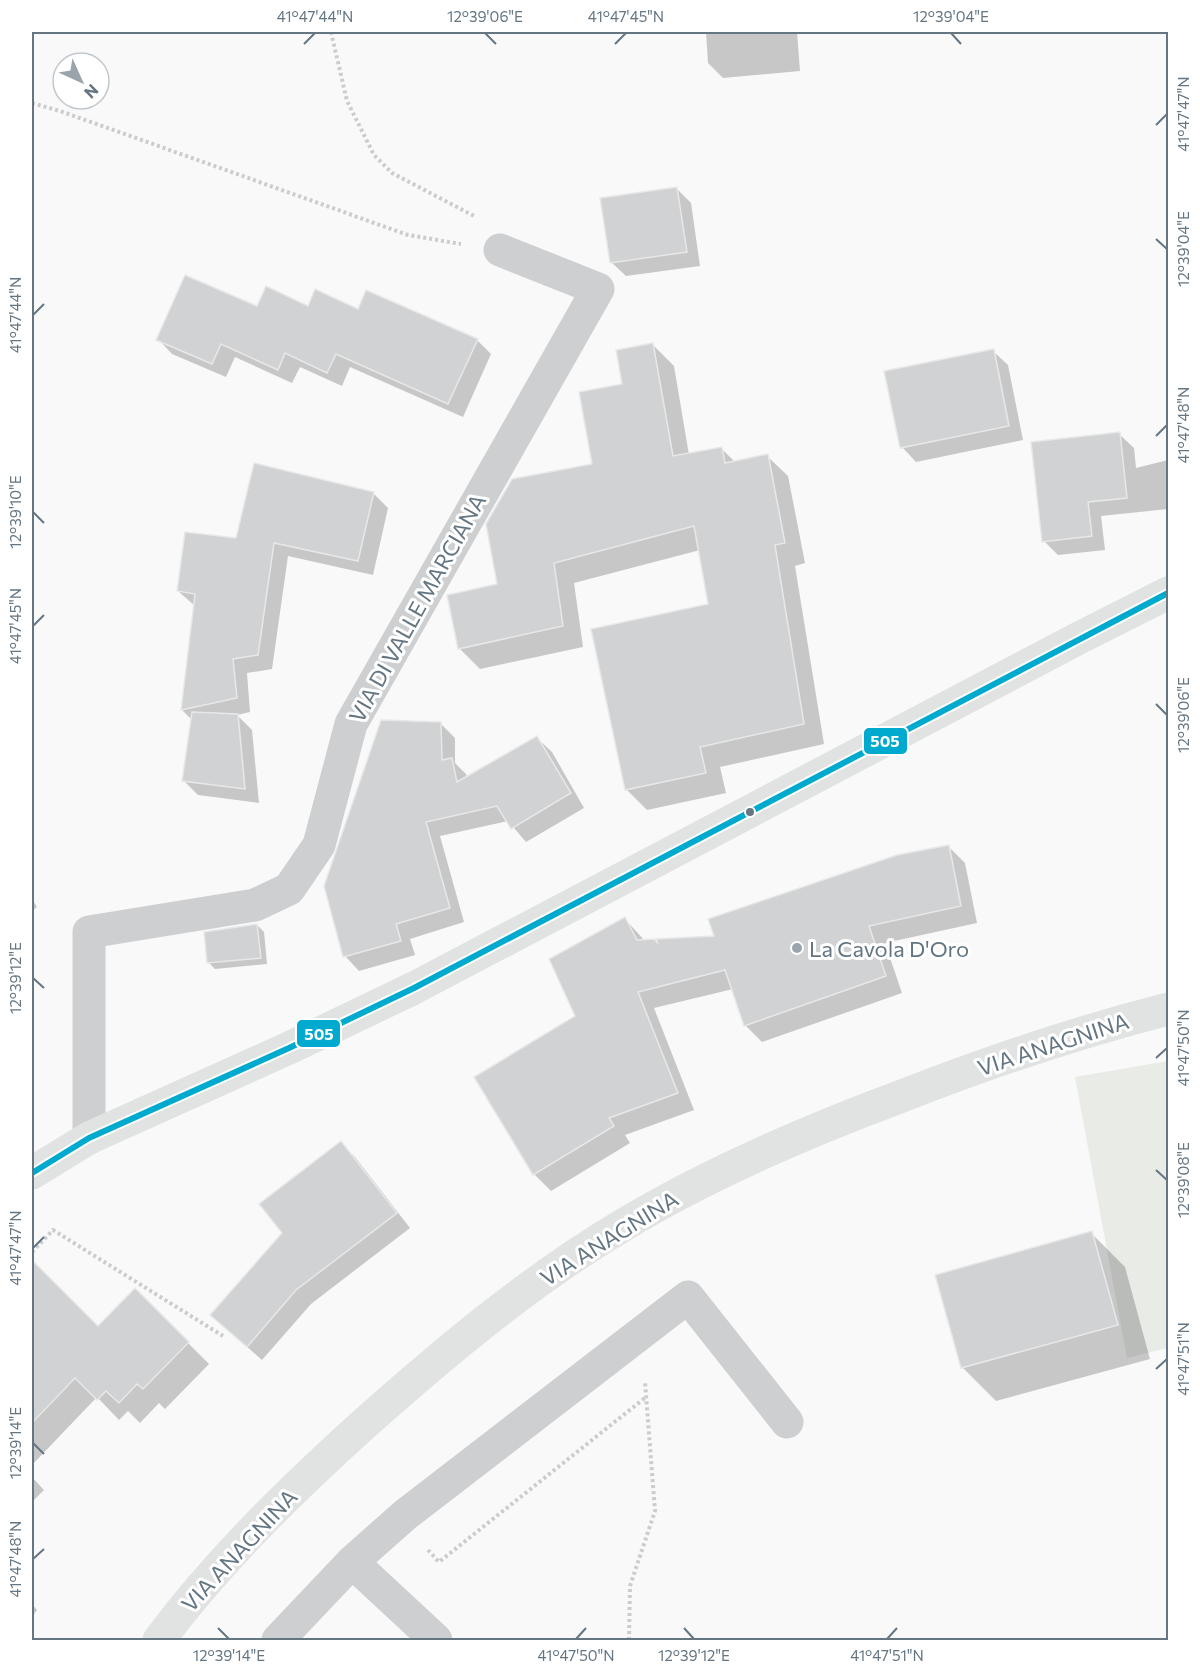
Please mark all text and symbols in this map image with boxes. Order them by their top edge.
text: 41°47'44"N [277,7,353,25]
text: 12°39'06"E [447,7,523,25]
text: 41°47'45"N [588,7,664,25]
text: 12°39'04"E [913,7,989,25]
north arrow [51,51,111,111]
text: 41°47'47"N [1174,76,1192,152]
text: N [81,81,103,103]
text: 12°39'04"E [1174,211,1192,287]
text: 41°47'44"N [6,277,24,353]
text: 41°47'48"N [1174,387,1192,463]
text: 12°39'10"E [6,475,24,549]
street label: VIA DI VALLE MARCIANA [343,489,491,727]
text: 41°47'45"N [6,588,24,664]
text: 12°39'06"E [1174,677,1192,753]
line badge: 505 [863,727,908,755]
text: 505 [870,731,900,750]
unlabelled marker [744,806,756,818]
place label: La Cavola D'Oro [809,935,969,962]
marker: La Cavola D'Oro [790,941,804,955]
text: 12°39'12"E [6,942,24,1014]
street label: VIA ANAGNINA [974,1007,1132,1081]
text: 41°47'50"N [1174,1009,1192,1087]
line badge: 505 [296,1019,341,1048]
text: 505 [304,1024,334,1043]
text: 12°39'08"E [1174,1142,1192,1218]
street label: VIA ANAGNINA [535,1185,683,1291]
text: 41°47'47"N [6,1210,24,1286]
text: 41°47'51"N [1174,1322,1192,1396]
text: 12°39'14"E [6,1407,24,1479]
street label: VIA ANAGNINA [175,1483,303,1617]
text: 41°47'48"N [6,1521,24,1597]
text: 12°39'14"E [193,1646,265,1664]
text: 41°47'50"N [537,1646,615,1664]
text: 12°39'12"E [658,1646,730,1664]
text: 41°47'51"N [850,1646,924,1664]

